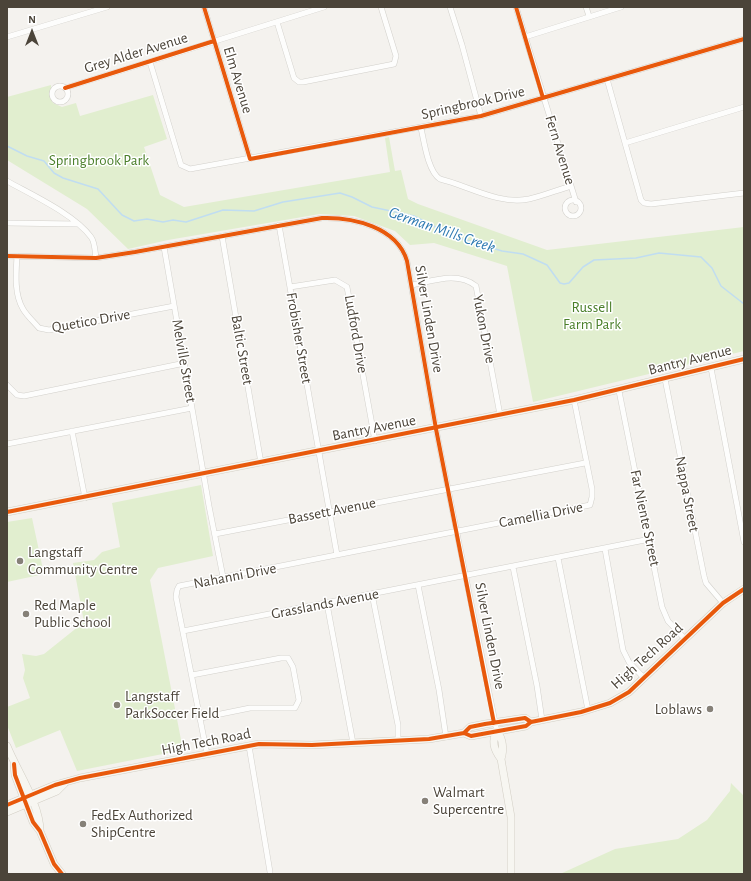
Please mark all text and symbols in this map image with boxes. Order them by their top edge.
north arrow [12,12,52,52]
text: N [28,14,36,25]
street label: Grey Alder Avenue [82,29,190,77]
street label: Elm Avenue [219,44,257,116]
street label: Springbrook Drive [419,82,527,124]
street label: Fern Avenue [541,113,579,187]
park label: Springbrook Park [49,151,149,169]
water label: German Mills Creek [386,203,498,257]
street label: Silver Linden Drive [411,264,447,374]
street label: Frobisher Street [282,291,316,385]
street label: Ludford Drive [340,293,372,375]
street label: Yukon Drive [469,293,499,365]
park label: Russell Farm Park [563,298,621,333]
street label: Quetico Drive [50,305,132,337]
street label: Baltic Street [227,314,257,386]
street label: Melville Street [168,318,200,404]
street label: Bantry Avenue [647,341,733,379]
street label: Bantry Avenue [331,411,417,445]
street label: Nappa Street [671,455,703,533]
street label: Far Niente Street [626,468,664,568]
street label: Bassett Avenue [287,494,377,528]
street label: Camellia Drive [497,498,585,532]
place label: Langstaff Community Centre [28,543,138,578]
marker: Langstaff Community Centre [15,556,25,566]
street label: Nahanni Drive [192,559,278,593]
street label: Silver Linden Drive [471,581,509,691]
street label: Grasslands Avenue [270,585,380,623]
place label: Red Maple Public School [34,596,111,631]
marker: Red Maple Public School [21,609,31,619]
street label: High Tech Road [607,619,687,693]
place label: Langstaff ParkSoccer Field [125,687,219,722]
marker: Langstaff ParkSoccer Field [112,700,122,710]
place label: Loblaws [655,700,702,718]
marker: Loblaws [705,704,715,714]
street label: High Tech Road [160,725,252,759]
place label: Walmart Supercentre [433,783,504,818]
marker: Walmart Supercentre [420,796,430,806]
place label: FedEx Authorized ShipCentre [91,806,193,841]
marker: FedEx Authorized ShipCentre [78,819,88,829]

